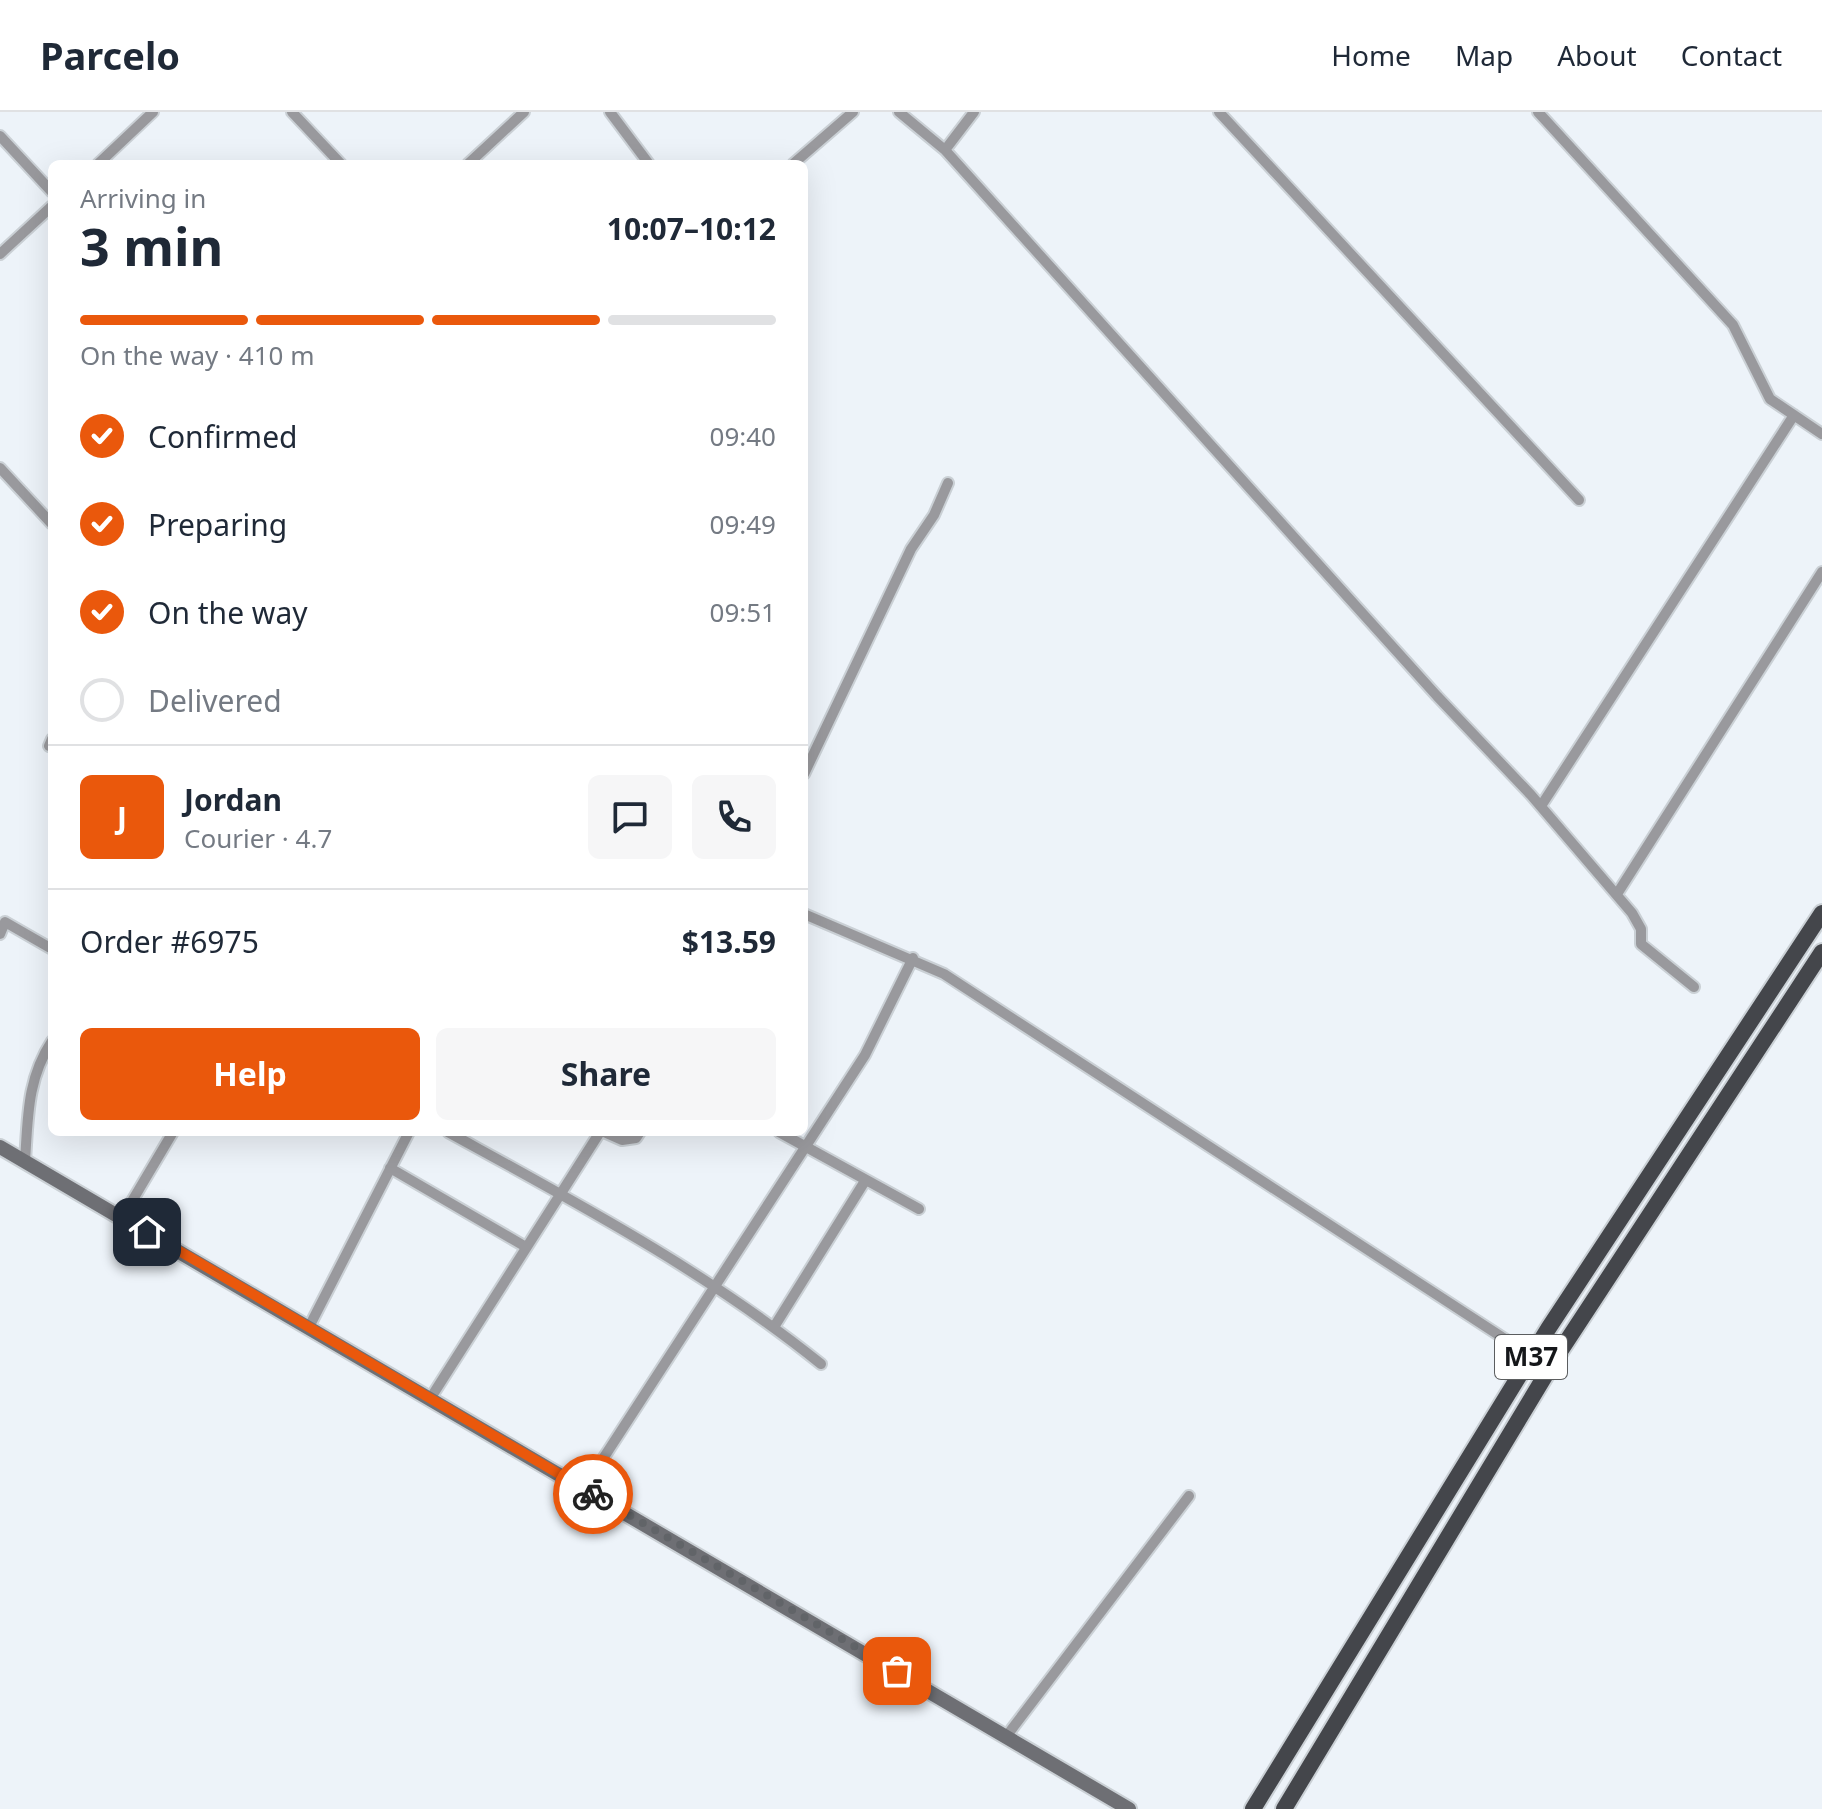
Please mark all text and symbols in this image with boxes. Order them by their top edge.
text: Parcelo [40,29,180,81]
text: Home [1331,36,1411,74]
text: Map [1455,36,1513,74]
text: About [1557,36,1637,74]
text: Contact [1681,36,1782,74]
text: Arriving in [80,180,206,216]
text: 10:07–10:12 [607,208,776,249]
text: 3 min [80,210,223,281]
text: On the way · 410 m [80,337,314,373]
icon: check [80,414,124,458]
text: Confirmed [148,416,298,457]
text: 09:40 [710,418,776,454]
icon: check [80,502,124,546]
text: Preparing [148,504,287,545]
text: 09:49 [710,506,776,542]
icon: check [80,590,124,634]
text: On the way [148,592,308,633]
text: 09:51 [710,594,776,630]
text: Delivered [148,680,282,721]
button: chat [588,775,672,859]
button: phone [692,775,776,859]
text: Jordan [184,779,282,820]
text: J [117,797,127,838]
text: Courier · 4.7 [184,820,332,856]
text: Order #6975 [80,921,259,962]
text: $13.59 [682,921,776,962]
button: Help [80,1028,420,1120]
button: Share [436,1028,776,1120]
pin [113,1198,181,1266]
icon: home [125,1210,169,1254]
road number: M37 [1495,1335,1567,1379]
courier [553,1454,633,1534]
icon: bike [571,1472,615,1516]
pin [863,1637,931,1705]
icon: bag [875,1649,919,1693]

